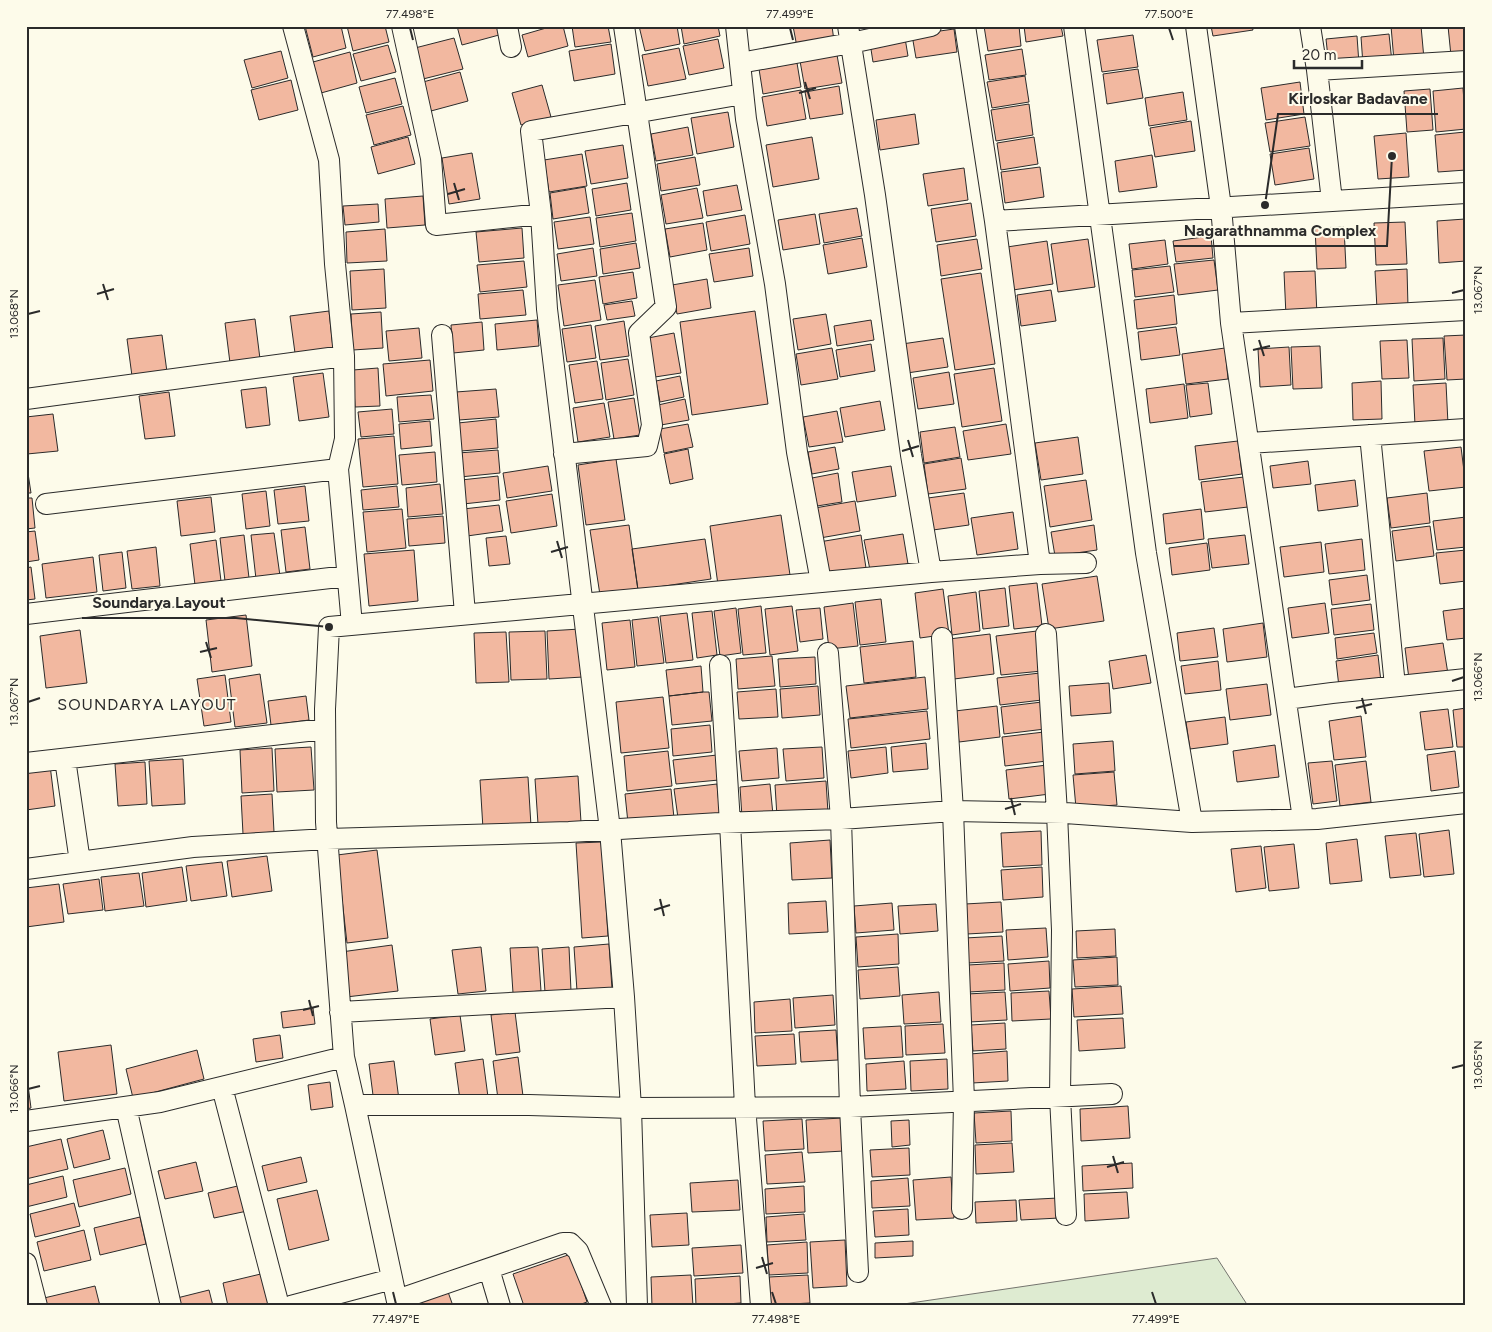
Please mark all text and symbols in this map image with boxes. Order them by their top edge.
text: 77.498°E [386,7,434,21]
text: 77.499°E [766,7,814,21]
text: 77.500°E [1144,7,1194,21]
scale bar [1294,38,1362,70]
text: 20 m [1302,46,1336,64]
callout: Kirloskar Badavane [1278,83,1438,114]
text: Kirloskar Badavane [1288,89,1428,108]
callout: Nagarathnamma Complex [1174,215,1387,246]
text: Nagarathnamma Complex [1184,221,1377,240]
text: 13.067°N [1471,266,1485,314]
text: 13.068°N [7,289,21,339]
callout: Soundarya Layout [82,587,236,618]
text: Soundarya Layout [92,593,226,612]
text: 13.066°N [1471,653,1485,701]
text: 13.067°N [7,678,21,726]
district label: SOUNDARYA LAYOUT [57,695,237,714]
text: 13.065°N [1471,1040,1485,1090]
text: 13.066°N [7,1065,21,1113]
text: 77.497°E [372,1312,420,1326]
text: 77.498°E [752,1312,800,1326]
text: 77.499°E [1132,1312,1180,1326]

